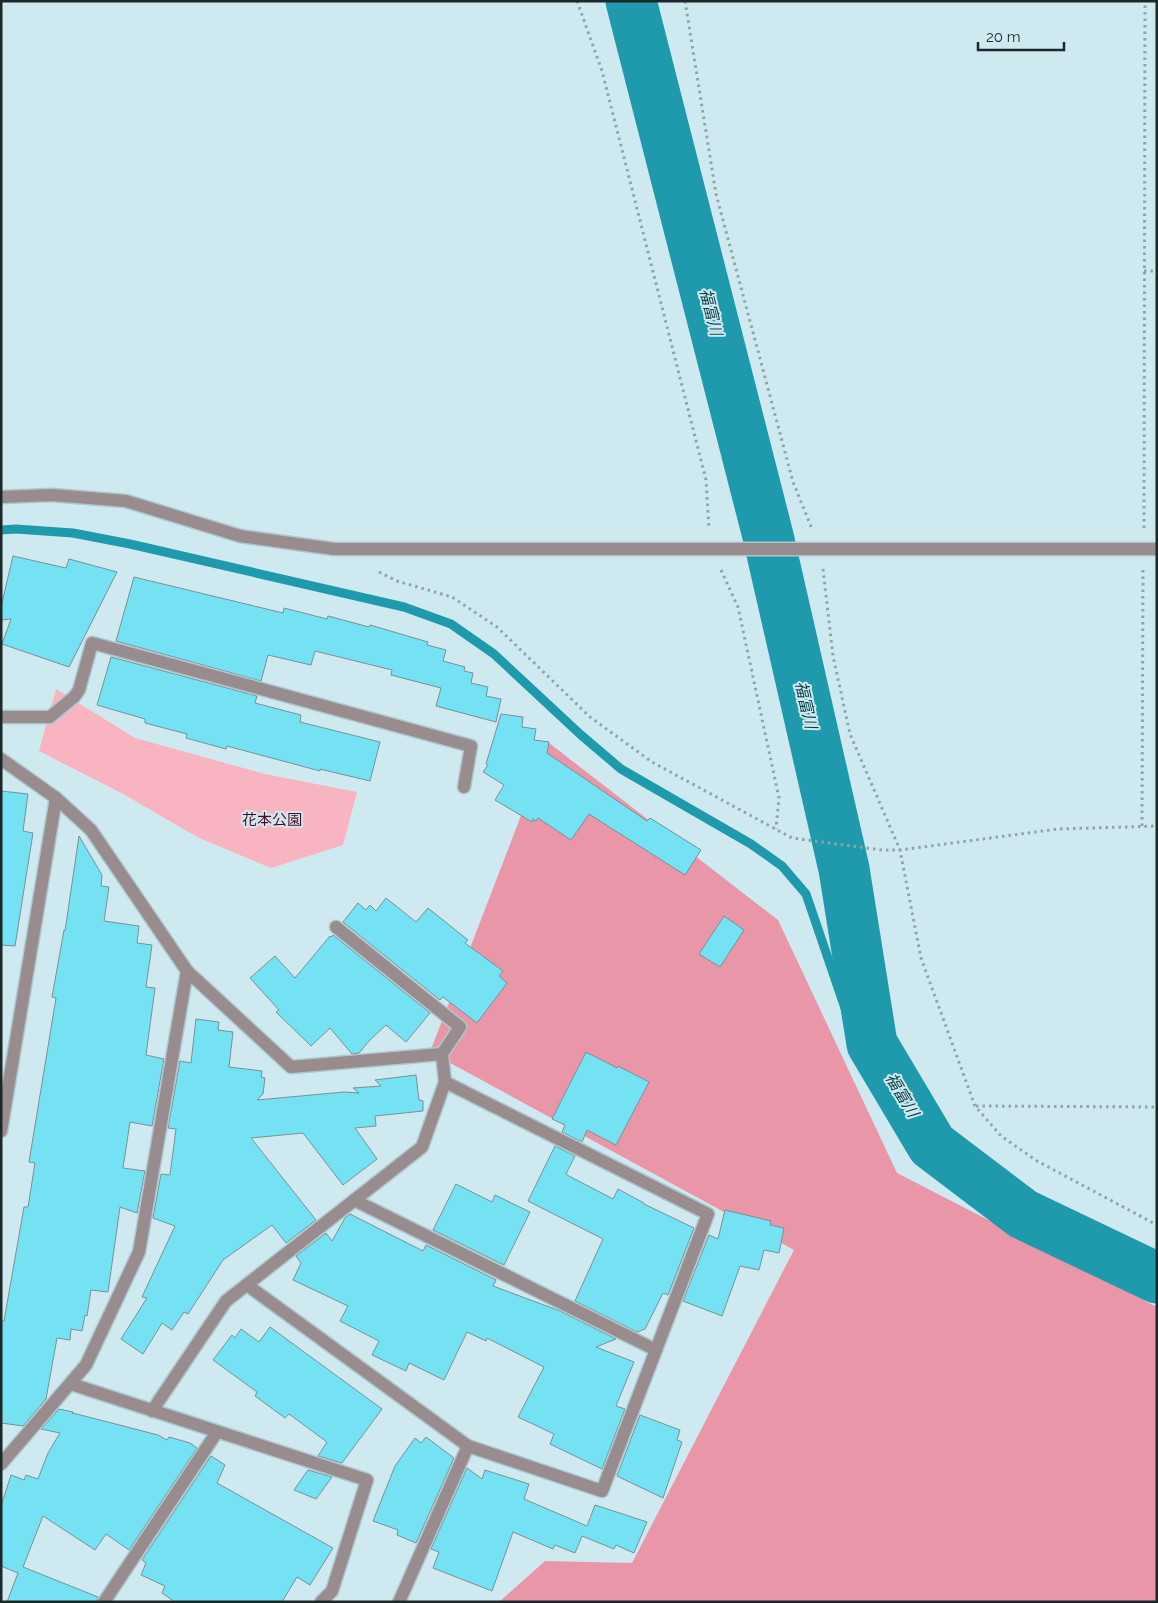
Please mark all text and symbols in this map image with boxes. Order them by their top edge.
scale bar [978,20,1064,52]
text: 20 m [986,28,1021,46]
water label: 福富川 [696,286,727,340]
water label: 福富川 [791,679,821,732]
park label: 花本公園 [242,811,302,829]
water label: 福富川 [881,1070,924,1122]

